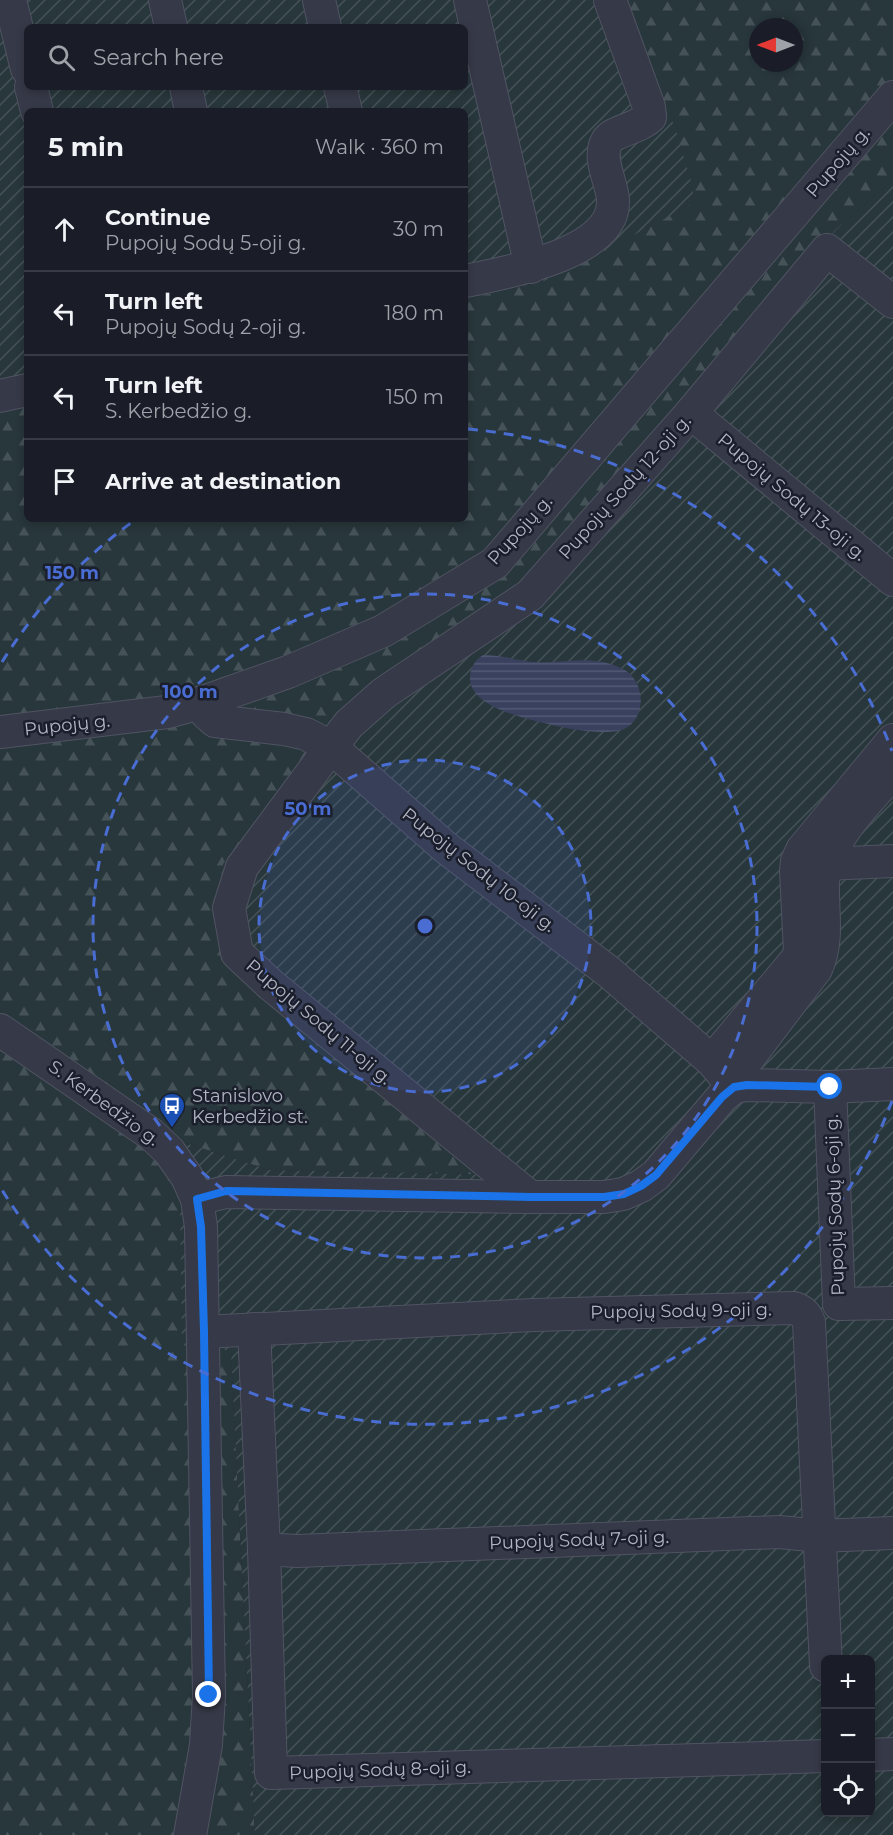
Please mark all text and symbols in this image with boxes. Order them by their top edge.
north arrow [749,18,803,72]
search box [24,24,468,90]
icon: search [45,41,78,74]
text: Search here [93,44,224,71]
street label: Pupojų g. [801,122,875,202]
text: 5 min [48,131,124,163]
text: Walk · 360 m [315,135,444,159]
text: Continue [105,204,211,231]
icon: ahead [48,213,81,246]
text: 30 m [393,217,444,241]
text: Pupojų Sodų 5-oji g. [105,231,306,255]
text: Turn left [105,288,203,315]
icon: left [48,297,81,330]
text: 180 m [384,301,444,325]
text: Pupojų Sodų 2-oji g. [105,315,306,339]
text: Turn left [105,372,203,399]
icon: left [48,381,81,414]
text: 150 m [386,385,444,409]
text: S. Kerbedžio g. [105,399,251,423]
street label: Pupojų Sodų 12-oji g. [554,410,696,564]
street label: Pupojų Sodų 13-oji g. [713,428,871,566]
icon: arrive [48,465,81,498]
text: Arrive at destination [105,468,341,495]
street label: Pupojų g. [483,491,557,569]
text: 150 m [45,562,99,584]
text: 100 m [162,681,218,703]
street label: Pupojų g. [23,710,111,740]
text: 50 m [285,798,331,820]
street label: Pupojų Sodų 10-oji g. [398,803,560,937]
centre of rings [415,916,435,936]
street label: Pupojų Sodų 11-oji g. [242,955,396,1089]
street label: S. Kerbedžio g. [44,1055,164,1151]
route start [816,1073,842,1099]
place label: Stanislovo Kerbedžio st. [192,1085,308,1128]
bus stop icon: Stanislovo Kerbedžio st. [157,1091,187,1129]
street label: Pupojų Sodų 6-oji g. [821,1114,849,1296]
street label: Pupojų Sodų 9-oji g. [590,1298,772,1324]
street label: Pupojų Sodų 7-oji g. [489,1526,669,1554]
map controls [821,1655,875,1817]
button: + [821,1655,875,1709]
route end [195,1681,221,1707]
button: − [821,1709,875,1763]
street label: Pupojų Sodų 8-oji g. [289,1756,471,1784]
button: locate [821,1763,875,1817]

